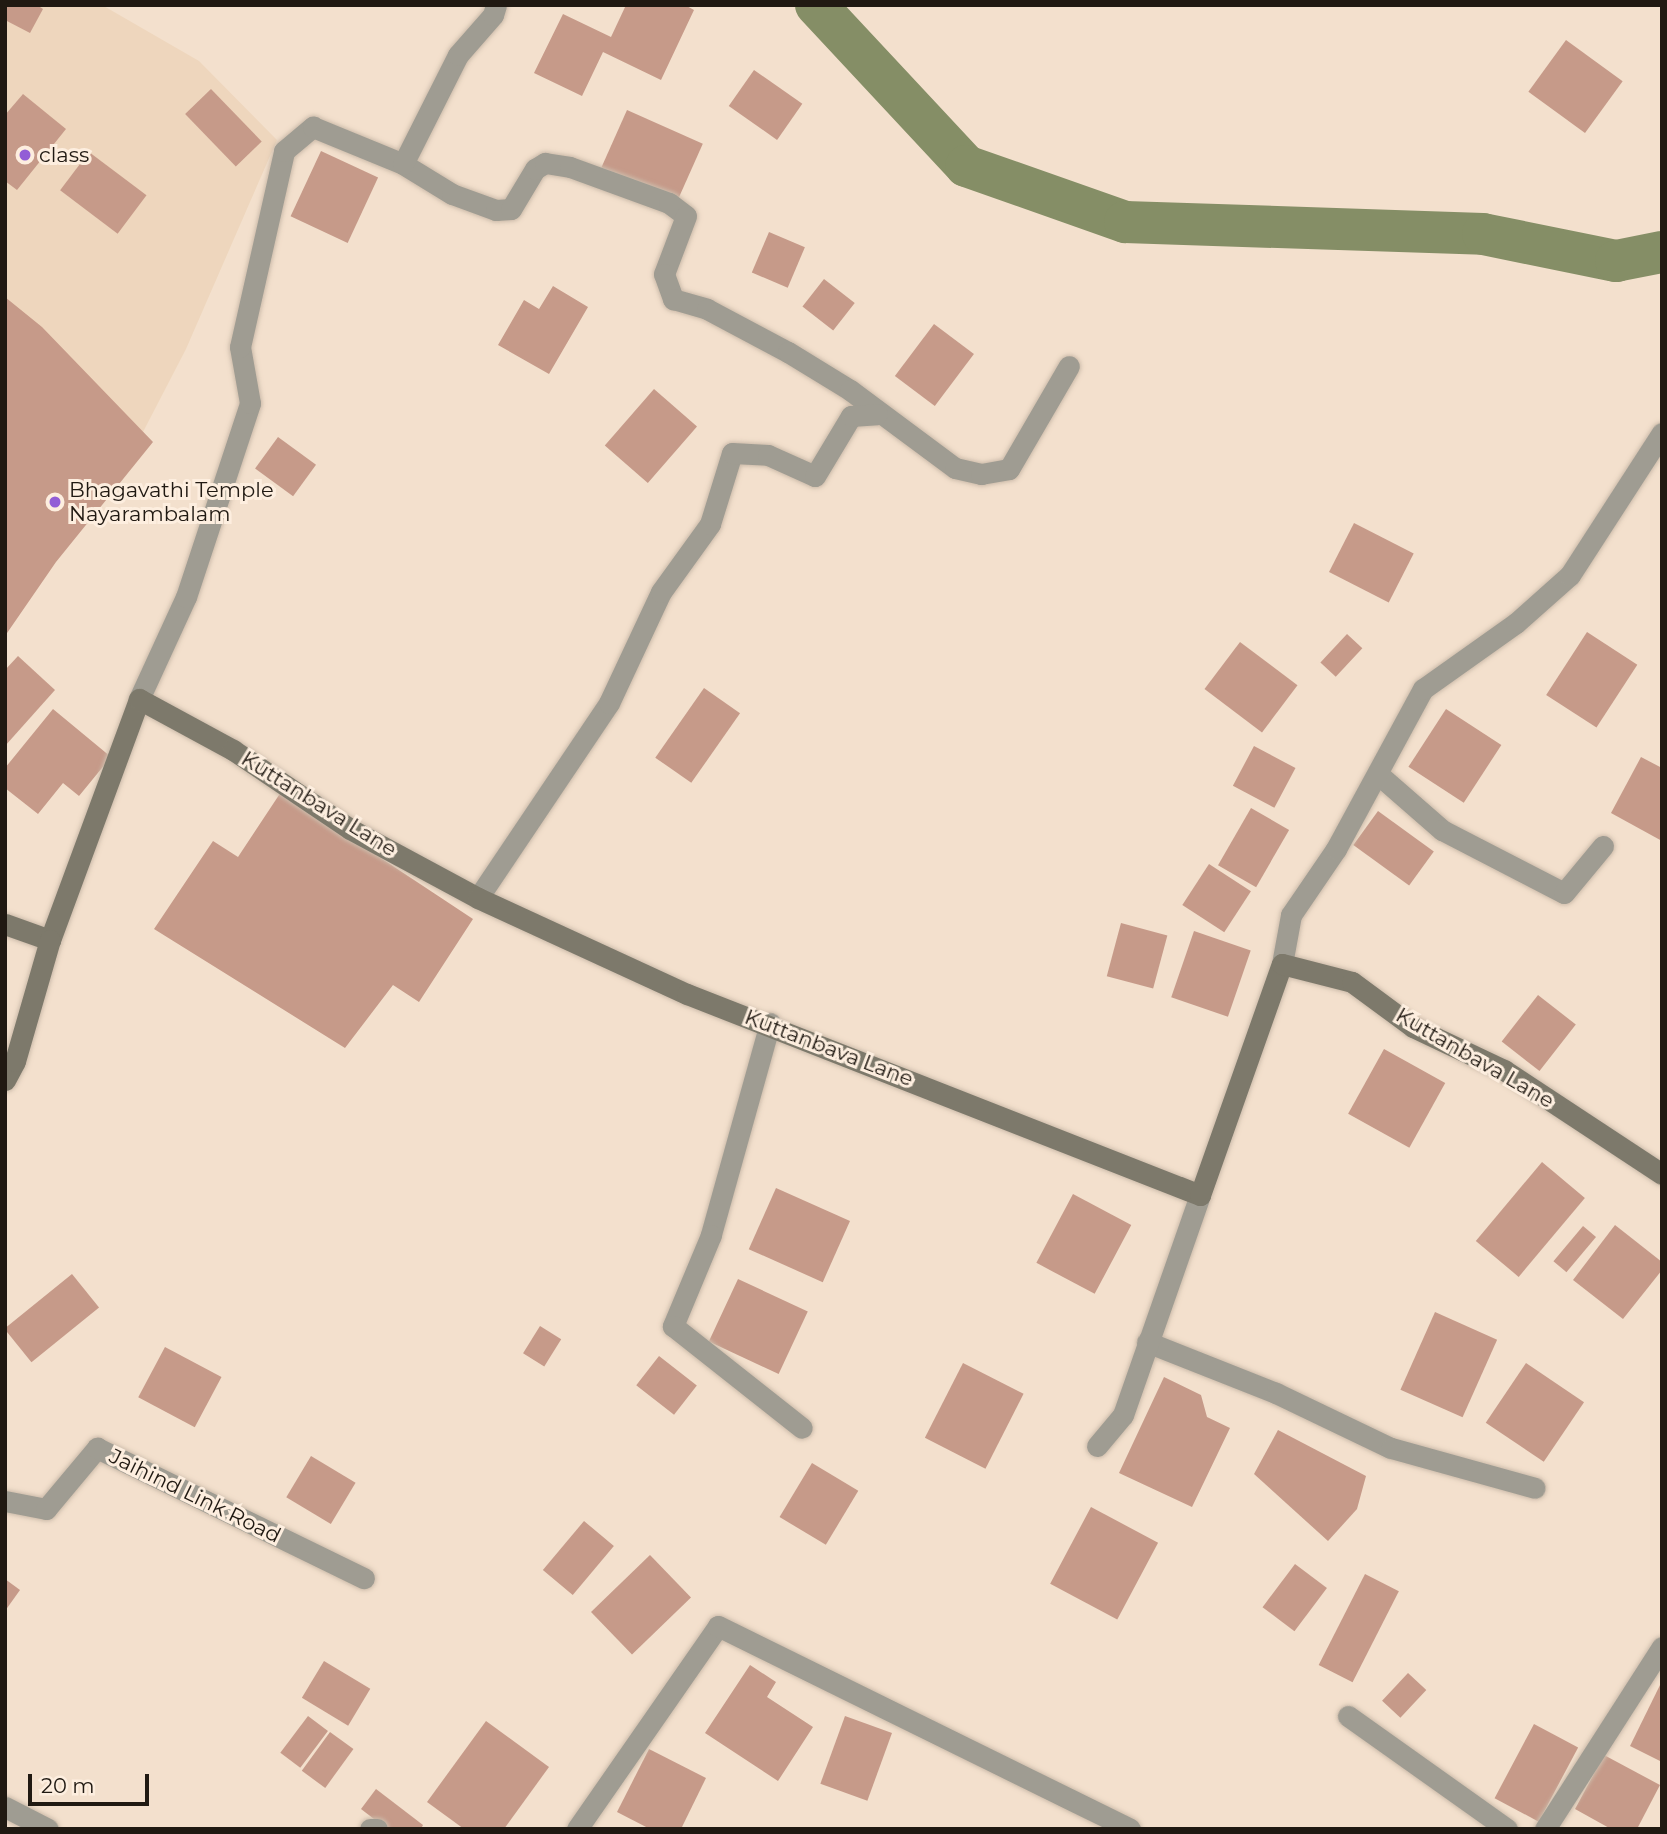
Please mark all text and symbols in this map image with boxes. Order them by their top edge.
place label: class [39,142,89,168]
marker: class [17,147,33,163]
place label: Bhagavathi Temple Nayarambalam [69,477,274,527]
marker: Bhagavathi Temple Nayarambalam [47,494,63,510]
street label: Kuttanbava Lane [237,746,401,862]
street label: Kuttanbava Lane [1391,1002,1559,1114]
street label: Kuttanbava Lane [741,1004,917,1092]
street label: Jaihind Link Road [105,1444,285,1548]
scale bar [32,1760,152,1804]
text: 20 m [41,1773,95,1798]

